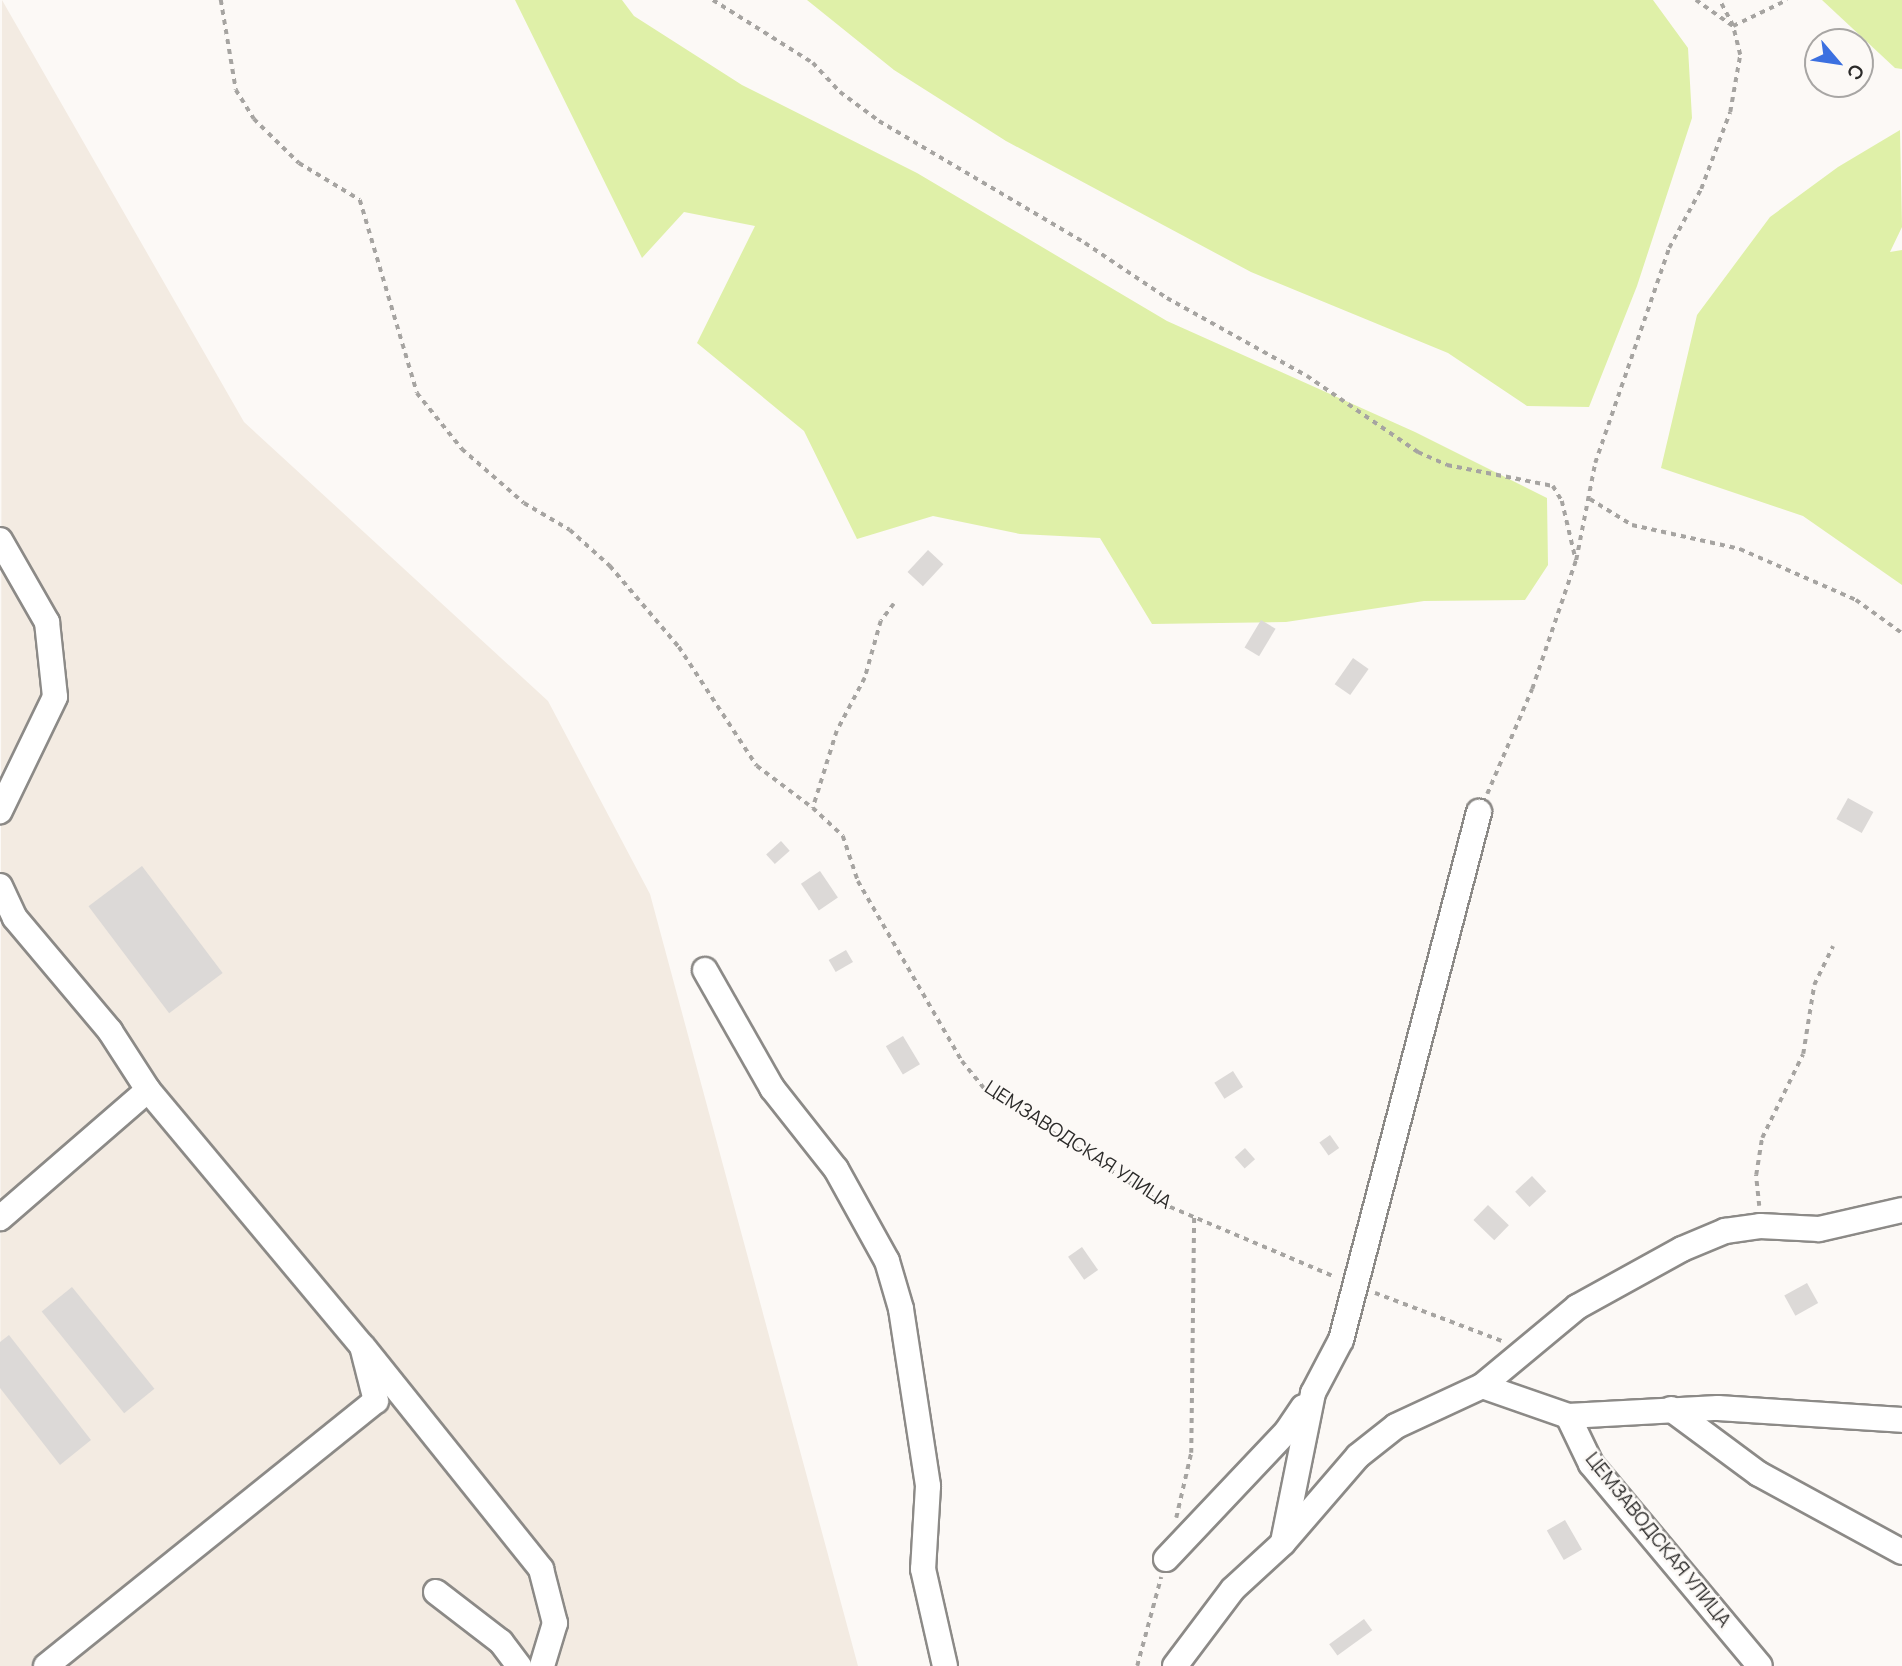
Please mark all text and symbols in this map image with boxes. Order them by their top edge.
north arrow [1804,28,1874,98]
text: С [1841,60,1870,85]
street label: ЦЕМЗАВОДСКАЯ УЛИЦА [980,1076,1176,1214]
street label: ЦЕМЗАВОДСКАЯ УЛИЦА [1581,1448,1735,1632]

